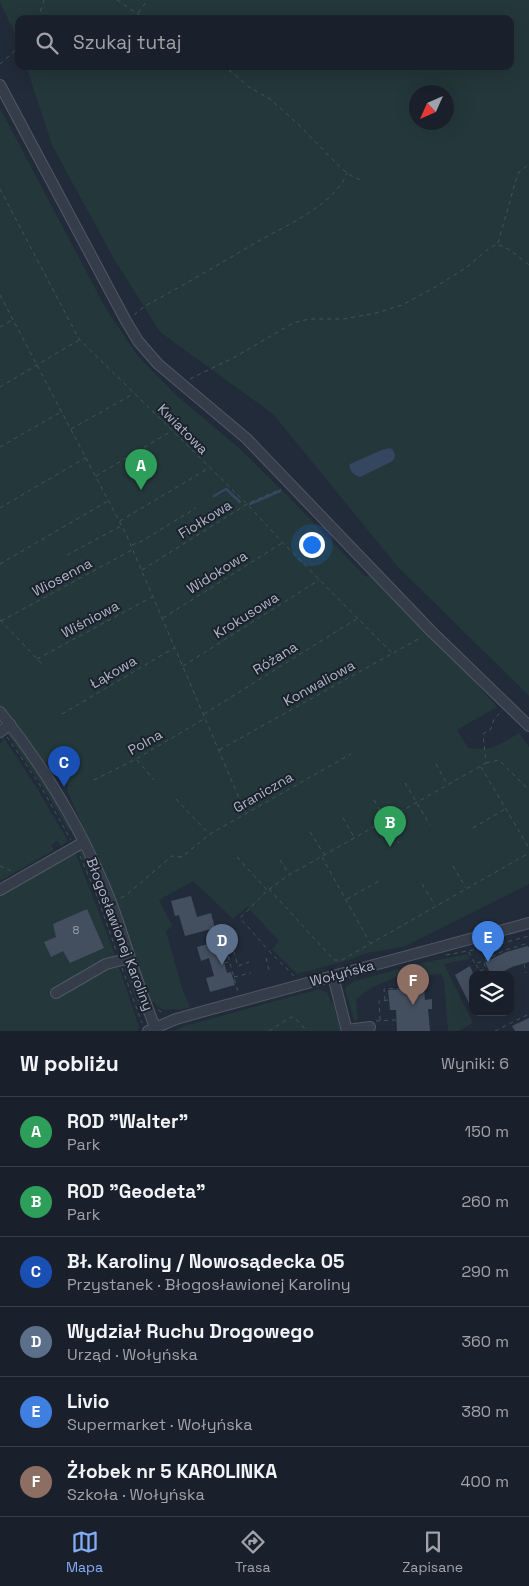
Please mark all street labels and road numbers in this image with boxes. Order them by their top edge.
street label: Kwiatowa [154,400,212,458]
street label: Fiołkowa [175,496,235,542]
street label: Widokowa [183,546,251,598]
street label: Wiosenna [29,554,95,600]
street label: Krokusowa [210,588,282,642]
street label: Wiśniowa [58,596,122,642]
street label: Różana [249,637,301,679]
street label: Łąkowa [86,651,140,693]
street label: Konwaliowa [280,656,358,710]
street label: Polna [125,725,165,759]
street label: Graniczna [230,768,296,816]
street label: Błogosławionej Karoliny [82,855,158,1013]
street label: Wołyńska [308,956,376,990]

